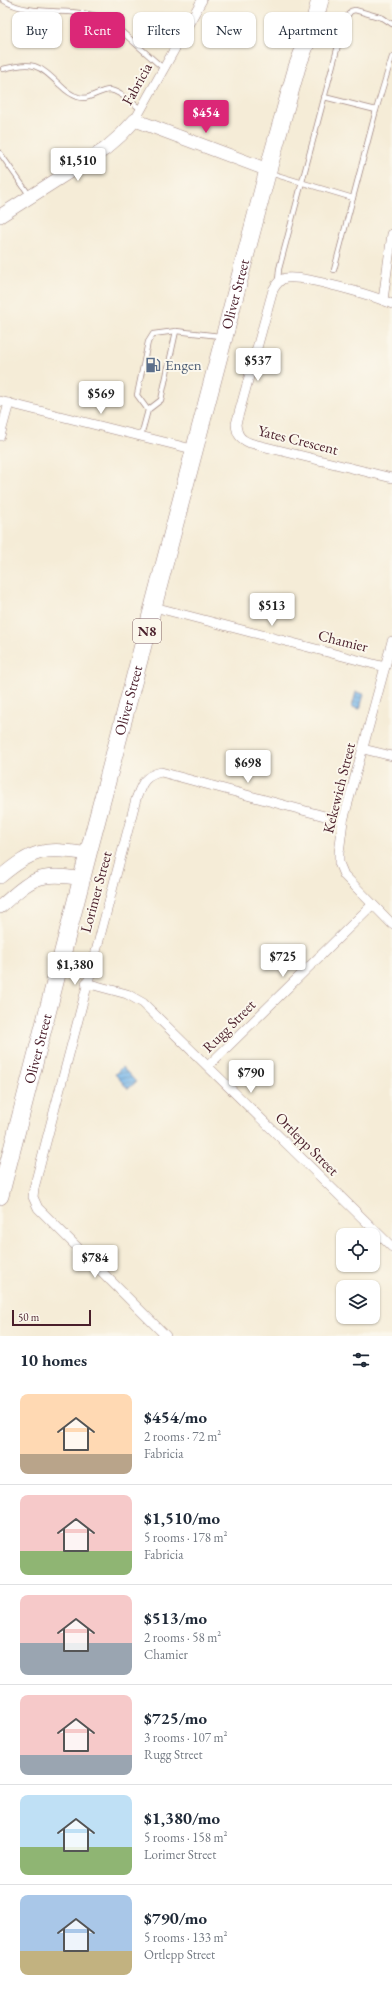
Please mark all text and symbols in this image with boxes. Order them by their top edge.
chip: Buy [12,12,62,48]
chip: Rent [70,12,125,48]
chip: Filters [133,12,194,48]
chip: New [202,12,256,48]
chip: Apartment [264,12,352,48]
street label: Fabricia [117,59,156,108]
pin: $454 [182,100,230,134]
text: $454 [193,104,219,121]
pin: $1,510 [45,148,111,182]
text: $1,510 [60,152,96,169]
street label: Oliver Street [217,257,253,331]
pin: $537 [234,348,282,382]
text: $537 [245,352,271,369]
place label: Engen [165,355,202,374]
fuel station icon: Engen [144,356,162,374]
pin: $569 [77,381,125,415]
text: $569 [88,385,114,402]
street label: Yates Crescent [256,420,341,459]
pin: $513 [248,593,296,627]
text: $513 [259,597,285,614]
road number: N8 [133,619,161,643]
street label: Chamier [316,625,370,656]
street label: Oliver Street [110,663,146,737]
street label: Kekewich Street [318,740,359,835]
pin: $698 [224,750,272,784]
text: $698 [235,754,261,771]
street label: Lorimer Street [76,849,116,935]
pin: $725 [259,944,307,978]
text: $725 [270,948,296,965]
pin: $1,380 [42,952,108,986]
text: $1,380 [57,956,93,973]
street label: Rugg Street [198,995,259,1056]
street label: Oliver Street [19,1011,56,1086]
pin: $790 [227,1060,275,1094]
text: $790 [238,1064,264,1081]
street label: Ortlepp Street [272,1108,343,1180]
map controls [336,1228,380,1324]
button: locate [336,1228,380,1272]
pin: $784 [71,1245,119,1279]
text: $784 [82,1249,108,1266]
button: layers [336,1280,380,1324]
scale bar [12,1308,91,1327]
text: 50 m [18,1310,39,1324]
text: 10 homes [20,1349,87,1371]
icon: filters [350,1349,372,1371]
text: $454/mo [144,1406,207,1428]
icon: home [52,1410,100,1458]
text: 2 rooms · 72 m² [144,1428,221,1445]
text: Fabricia [144,1445,183,1462]
text: $1,510/mo [144,1507,220,1529]
icon: home [52,1511,100,1559]
text: 5 rooms · 178 m² [144,1529,228,1546]
text: Fabricia [144,1546,183,1563]
text: $513/mo [144,1607,207,1629]
icon: home [52,1611,100,1659]
text: 2 rooms · 58 m² [144,1629,221,1646]
text: Chamier [144,1646,188,1663]
text: $725/mo [144,1707,207,1729]
icon: home [52,1711,100,1759]
text: 3 rooms · 107 m² [144,1729,228,1746]
text: Rugg Street [144,1746,203,1763]
text: $1,380/mo [144,1807,220,1829]
icon: home [52,1811,100,1859]
text: 5 rooms · 158 m² [144,1829,228,1846]
text: Lorimer Street [144,1846,216,1863]
text: $790/mo [144,1907,207,1929]
icon: home [52,1911,100,1959]
text: 5 rooms · 133 m² [144,1929,228,1946]
text: Ortlepp Street [144,1946,215,1963]

